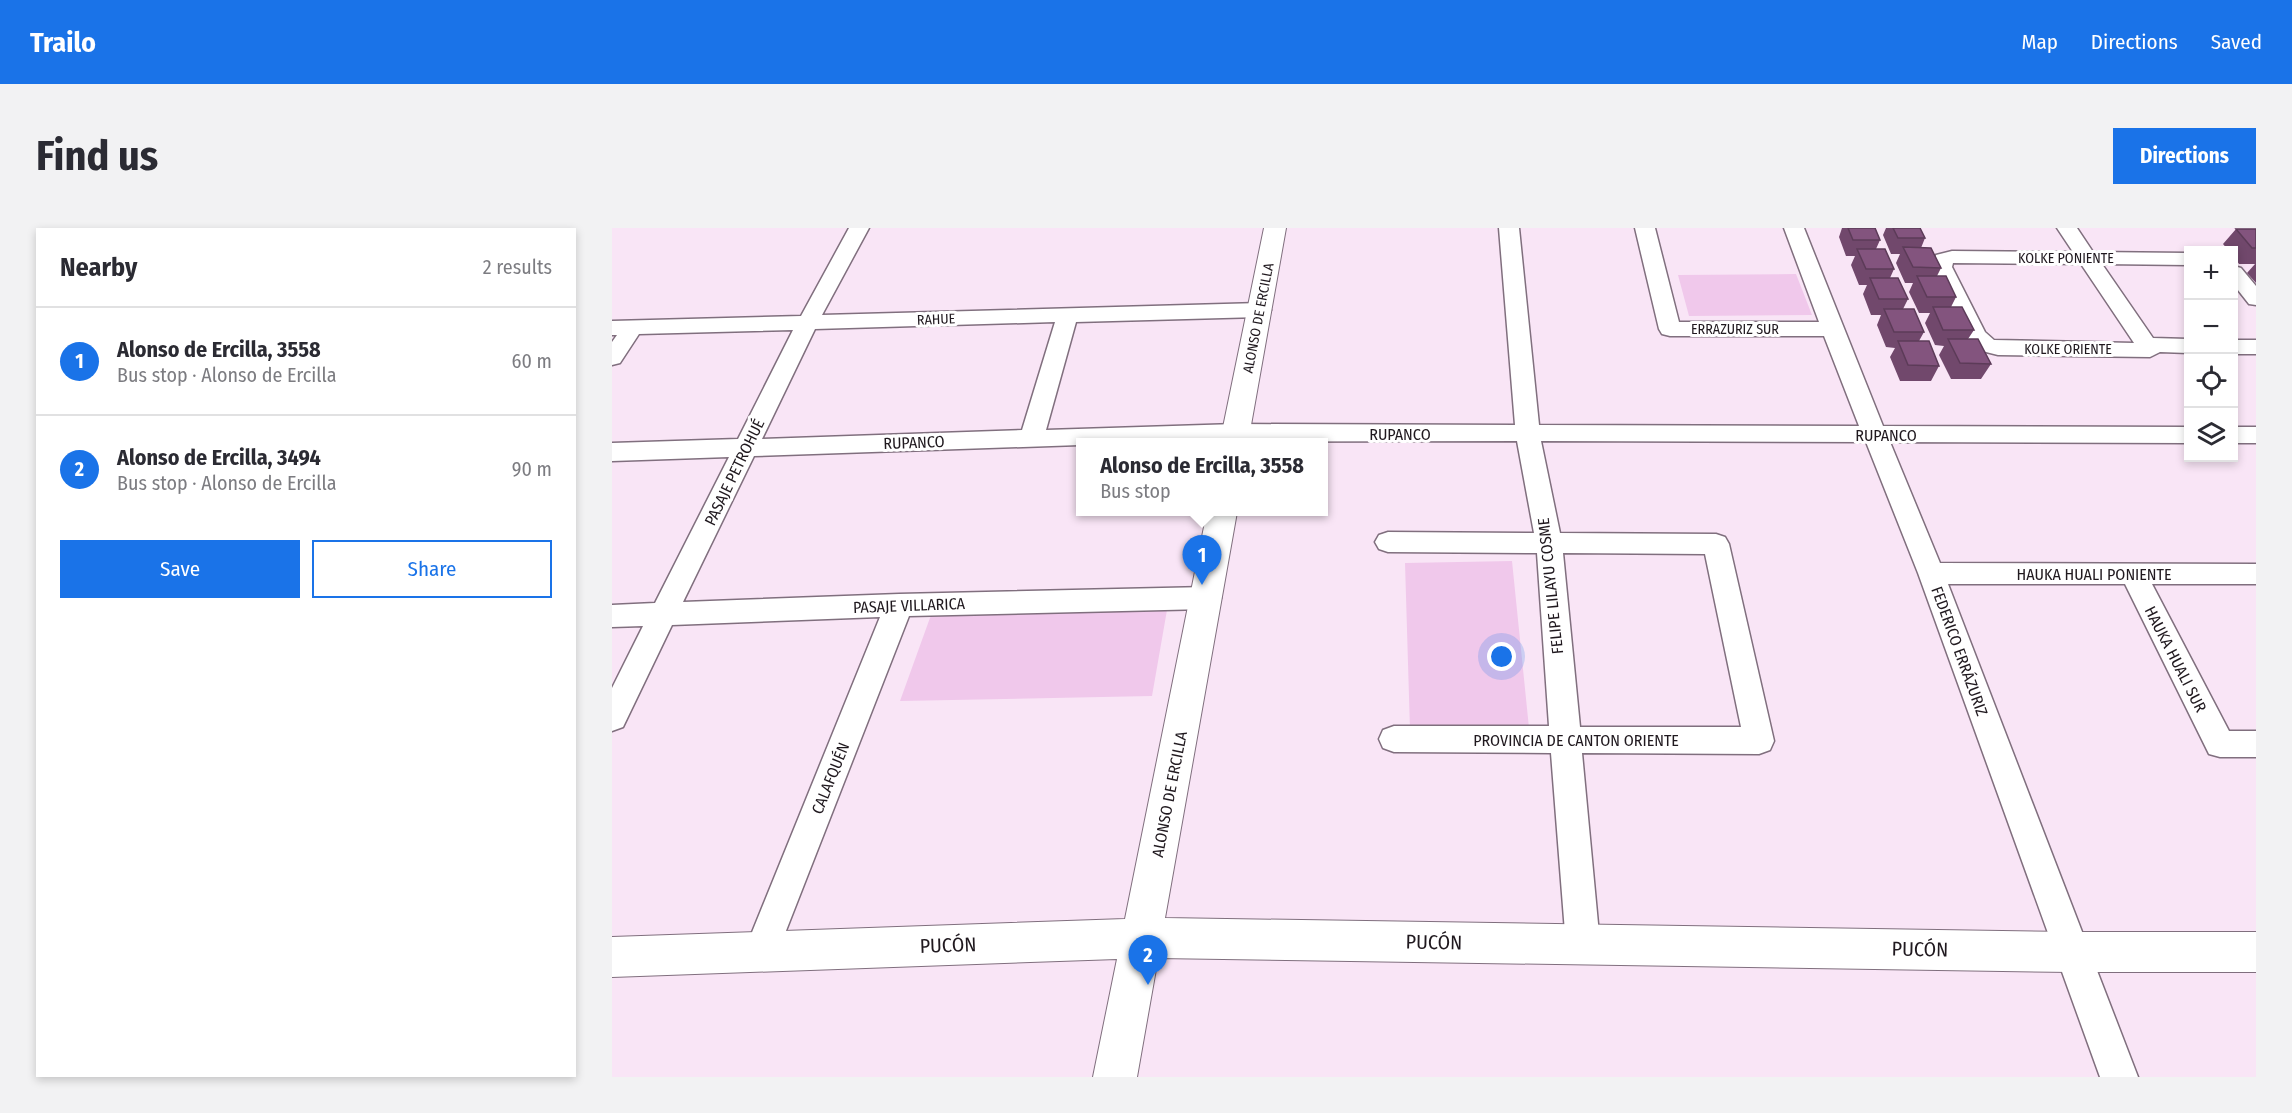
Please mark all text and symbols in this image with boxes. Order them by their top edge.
text: Trailo [30,26,96,59]
text: Map [2021,29,2058,55]
text: Directions [2091,29,2178,55]
text: Saved [2211,29,2262,55]
button: Directions [2113,128,2256,184]
text: Find us [36,131,158,181]
map controls [2184,246,2238,462]
button: + [2184,246,2238,300]
street label: KOLKE PONIENTE [2018,250,2114,267]
text: Nearby [60,252,137,283]
text: 2 results [483,255,552,279]
street label: ALONSO DE ERCILLA [1239,261,1278,375]
button: − [2184,300,2238,354]
street label: RAHUE [917,310,956,329]
street label: ERRAZURIZ SUR [1691,321,1779,338]
text: Alonso de Ercilla, 3558 [117,336,321,363]
street label: KOLKE ORIENTE [2024,341,2112,358]
text: 1 [75,349,84,373]
text: 60 m [512,349,552,373]
button: locate [2184,354,2238,408]
text: Bus stop · Alonso de Ercilla [117,363,337,387]
button: layers [2184,408,2238,462]
street label: PASAJE PETROHUÉ [700,416,768,529]
street label: RUPANCO [1369,425,1431,444]
street label: RUPANCO [1855,426,1917,445]
street label: RUPANCO [883,432,945,453]
popup [1076,438,1328,516]
text: Alonso de Ercilla, 3494 [117,444,321,471]
text: Alonso de Ercilla, 3558 [1100,452,1304,479]
text: 2 [75,457,84,481]
text: 90 m [512,457,552,481]
text: Bus stop · Alonso de Ercilla [117,471,337,495]
text: Bus stop [1100,479,1171,503]
street label: FELIPE LILAYU COSME [1534,517,1567,655]
pin: 1 [1182,536,1222,585]
button: Save [60,540,300,598]
button: Share [312,540,552,598]
street label: HAUKA HUALI PONIENTE [2017,565,2171,584]
street label: FEDERICO ERRÁZURIZ [1927,584,1992,719]
street label: PASAJE VILLARICA [853,594,966,617]
street label: HAUKA HUALI SUR [2141,603,2211,716]
your location [1487,642,1516,671]
street label: ALONSO DE ERCILLA [1148,729,1191,859]
street label: PROVINCIA DE CANTON ORIENTE [1473,731,1679,750]
street label: CALAFQUÉN [808,740,853,817]
street label: PUCÓN [1405,930,1463,954]
street label: PUCÓN [919,932,977,958]
pin: 2 [1128,936,1168,985]
street label: PUCÓN [1891,937,1949,961]

